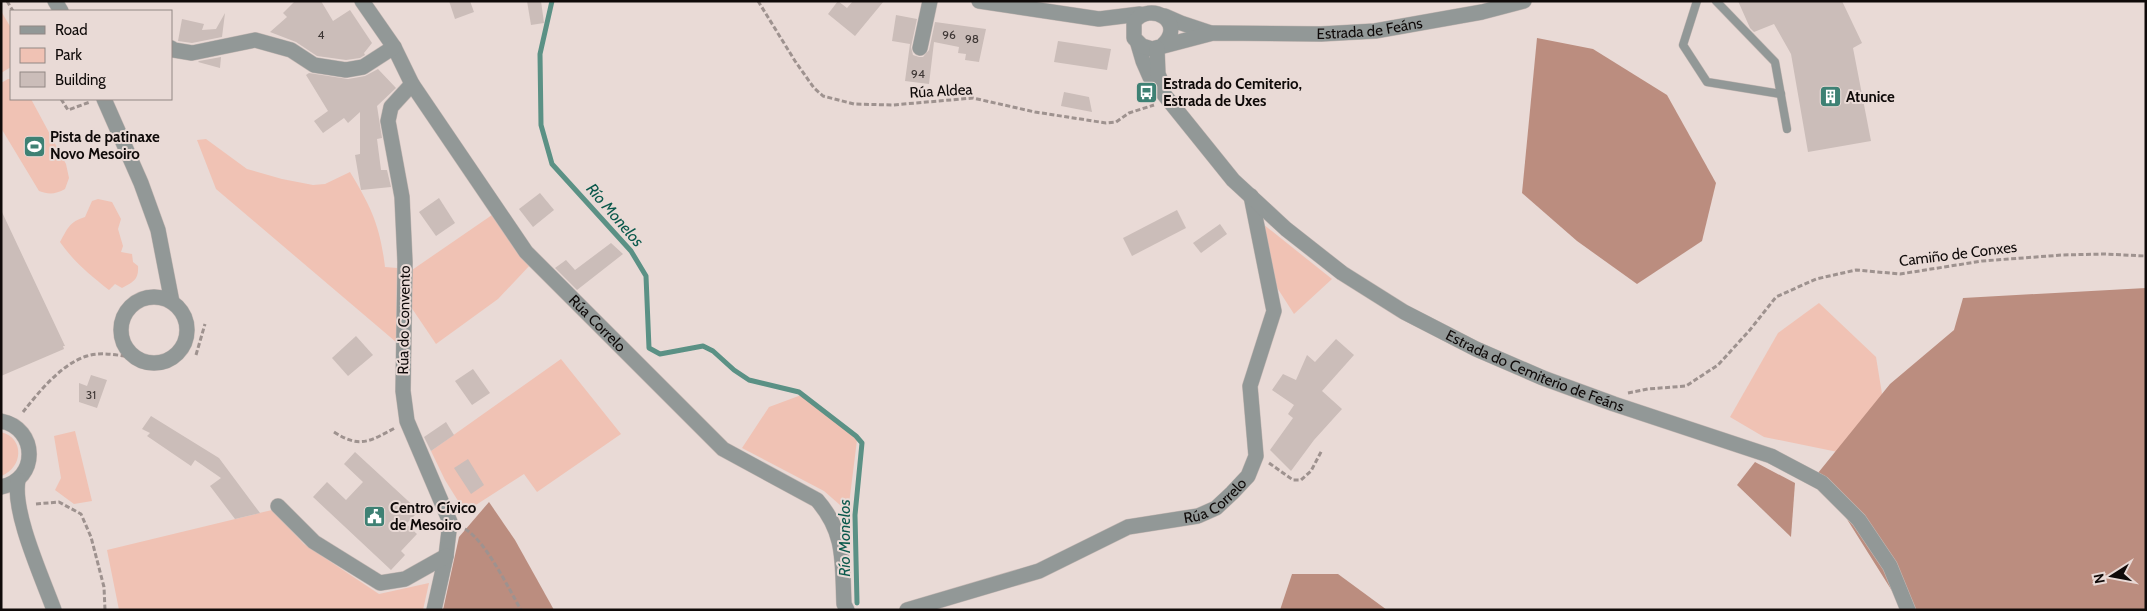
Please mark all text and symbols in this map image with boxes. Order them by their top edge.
legend [10,10,172,100]
street label: Estrada de Feáns [1317,14,1424,43]
text: Road [55,21,88,39]
house number: 4 [318,27,325,42]
house number: 96 [942,27,956,42]
house number: 98 [965,31,979,46]
text: Park [55,46,82,64]
house number: 94 [911,66,925,81]
text: Building [55,71,106,89]
place label: Estrada do Cemiterio, Estrada de Uxes [1163,75,1302,110]
street label: Rúa Aldea [909,80,974,102]
bus stop icon: Estrada do Cemiterio, Estrada de Uxes [1135,81,1159,105]
building icon: Atunice [1818,85,1842,109]
place label: Atunice [1846,88,1895,106]
place label: Pista de patinaxe Novo Mesoiro [50,128,160,163]
sports icon: Pista de patinaxe Novo Mesoiro [22,134,46,158]
water label: Río Monelos [582,179,648,251]
street label: Camiño de Conxes [1898,238,2018,270]
street label: Rúa do Convento [394,265,414,375]
street label: Rúa Correlo [565,291,630,356]
street label: Estrada do Cemiterio de Feáns [1443,326,1626,416]
house number: 31 [86,387,96,402]
street label: Rúa Correlo [1182,474,1250,527]
place label: Centro Cívico de Mesoiro [390,499,477,534]
water label: Río Monelos [835,499,854,577]
public building icon: Centro Cívico de Mesoiro [362,505,386,529]
north arrow [2087,551,2137,601]
text: N [2089,572,2109,585]

